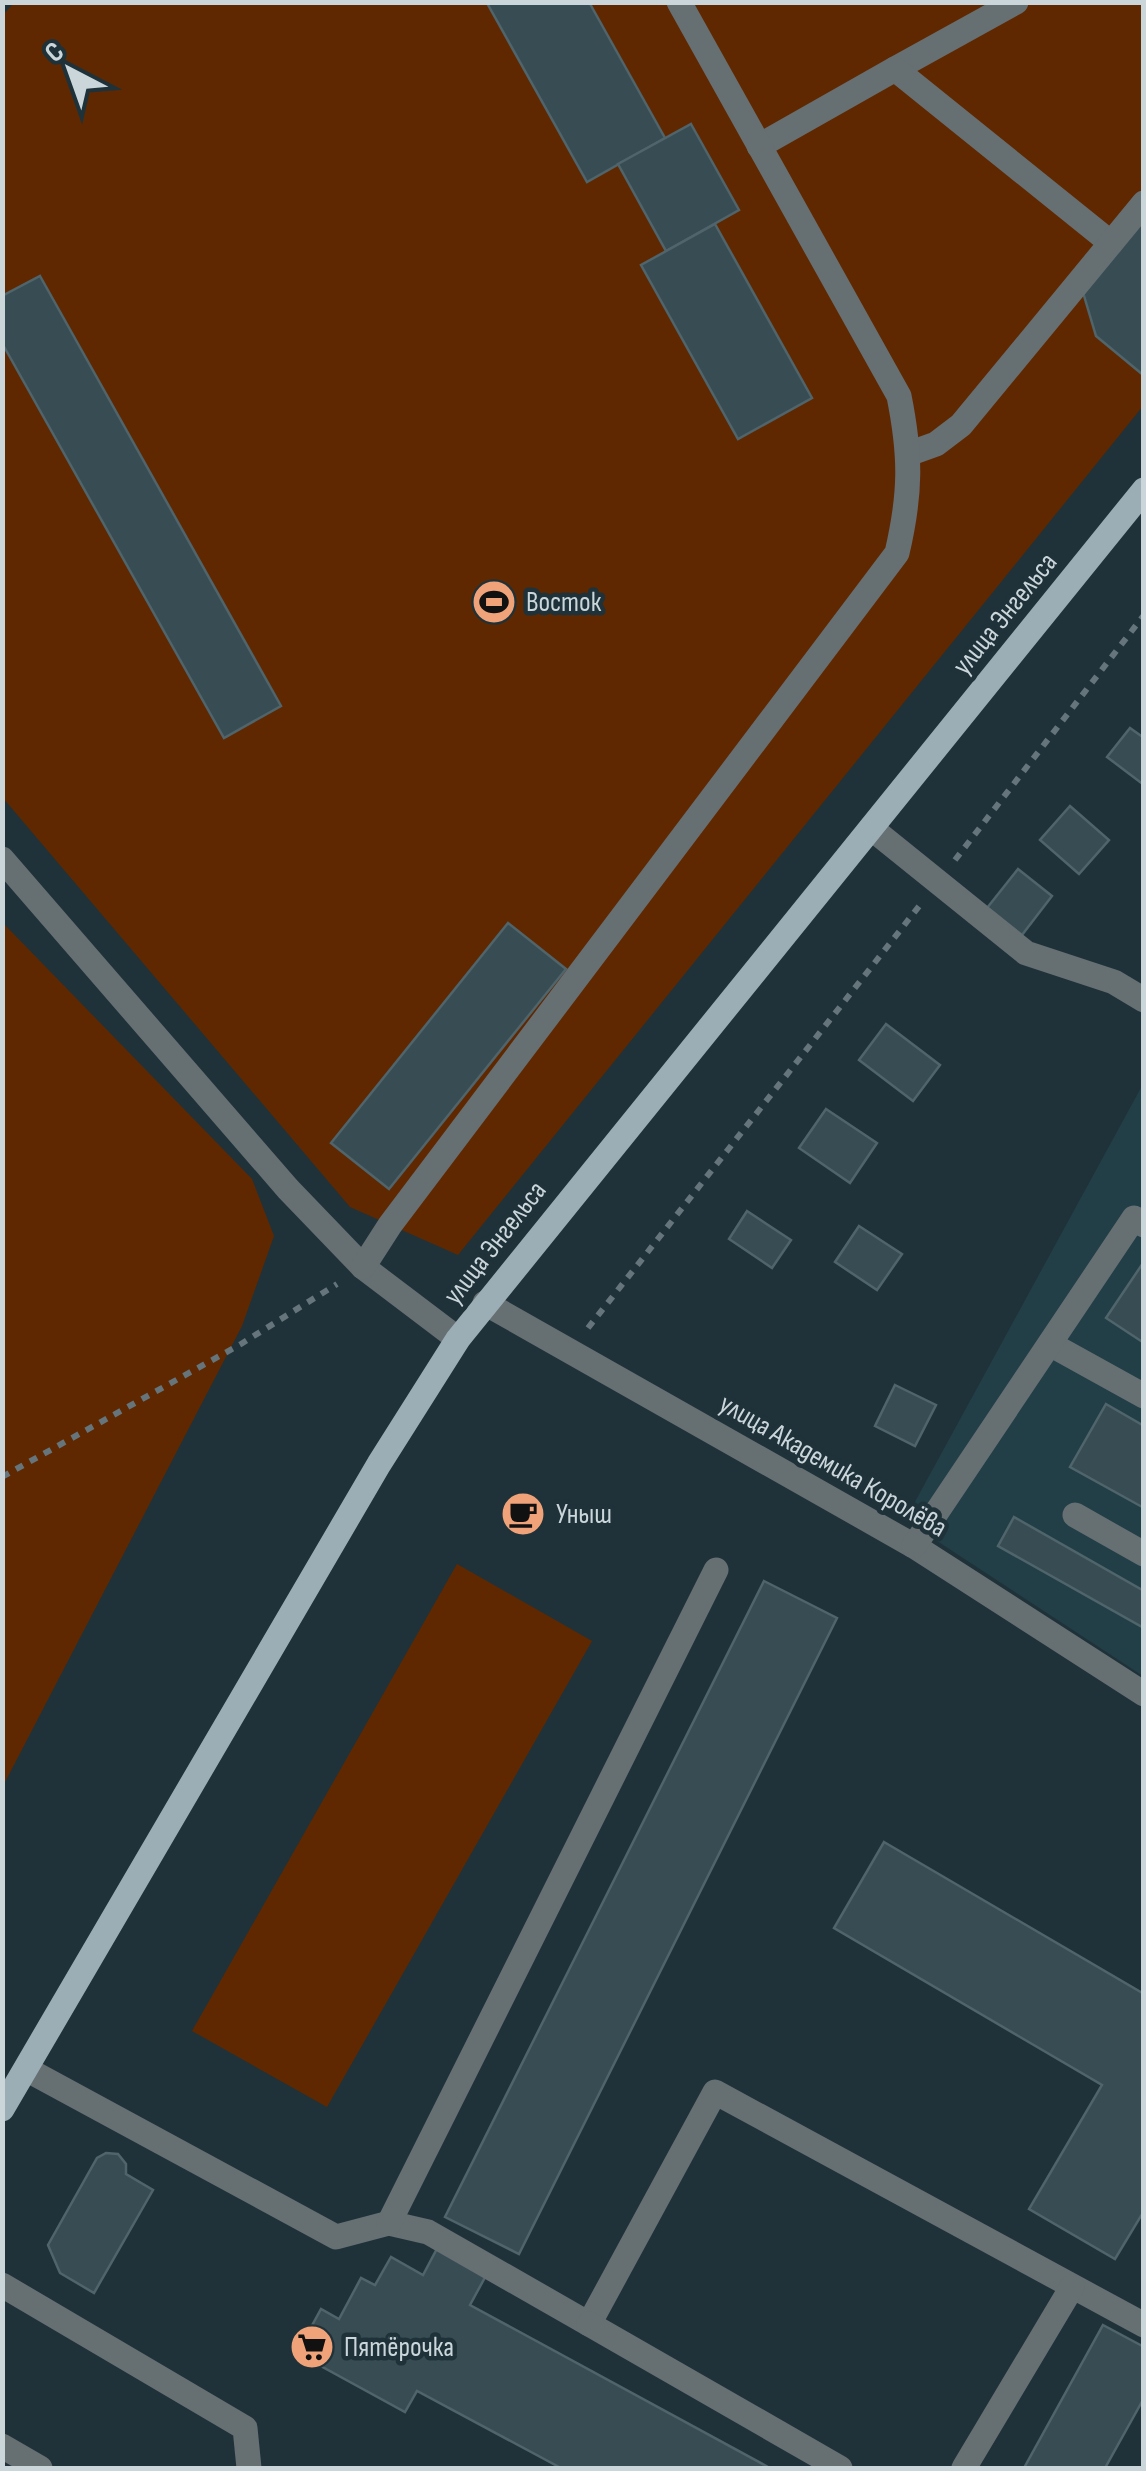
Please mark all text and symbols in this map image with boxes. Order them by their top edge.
north arrow [20,20,120,120]
text: С [38,35,71,69]
street label: улица Энгельса [946,546,1064,682]
sports icon: Восток [471,579,517,625]
place label: Восток [526,586,602,619]
street label: улица Энгельса [437,1175,553,1311]
street label: улица Академика Королёва [713,1387,953,1545]
cafe icon: Уныш [500,1491,546,1537]
place label: Уныш [556,1498,612,1531]
supermarket icon: Пятёрочка [289,2324,335,2370]
place label: Пятёрочка [344,2331,454,2364]

